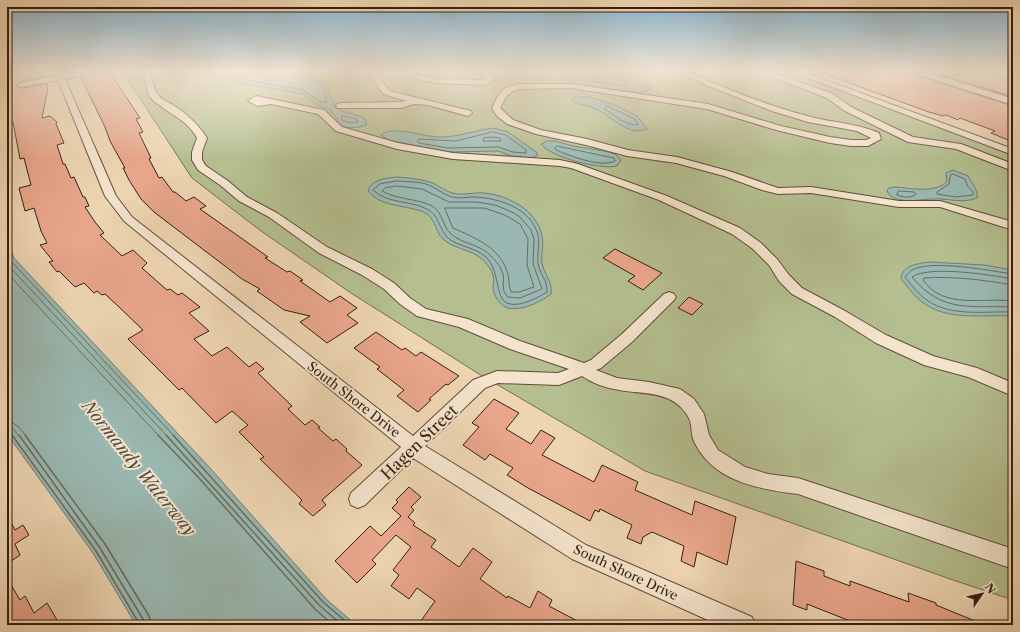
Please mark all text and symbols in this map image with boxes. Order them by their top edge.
street label: South Shore Drive [304,358,404,440]
water label: Normandy Waterway [77,395,200,540]
street label: Hagen Street [376,400,462,484]
street label: South Shore Drive [571,541,681,603]
north arrow [962,574,1002,614]
text: N [982,581,999,597]

